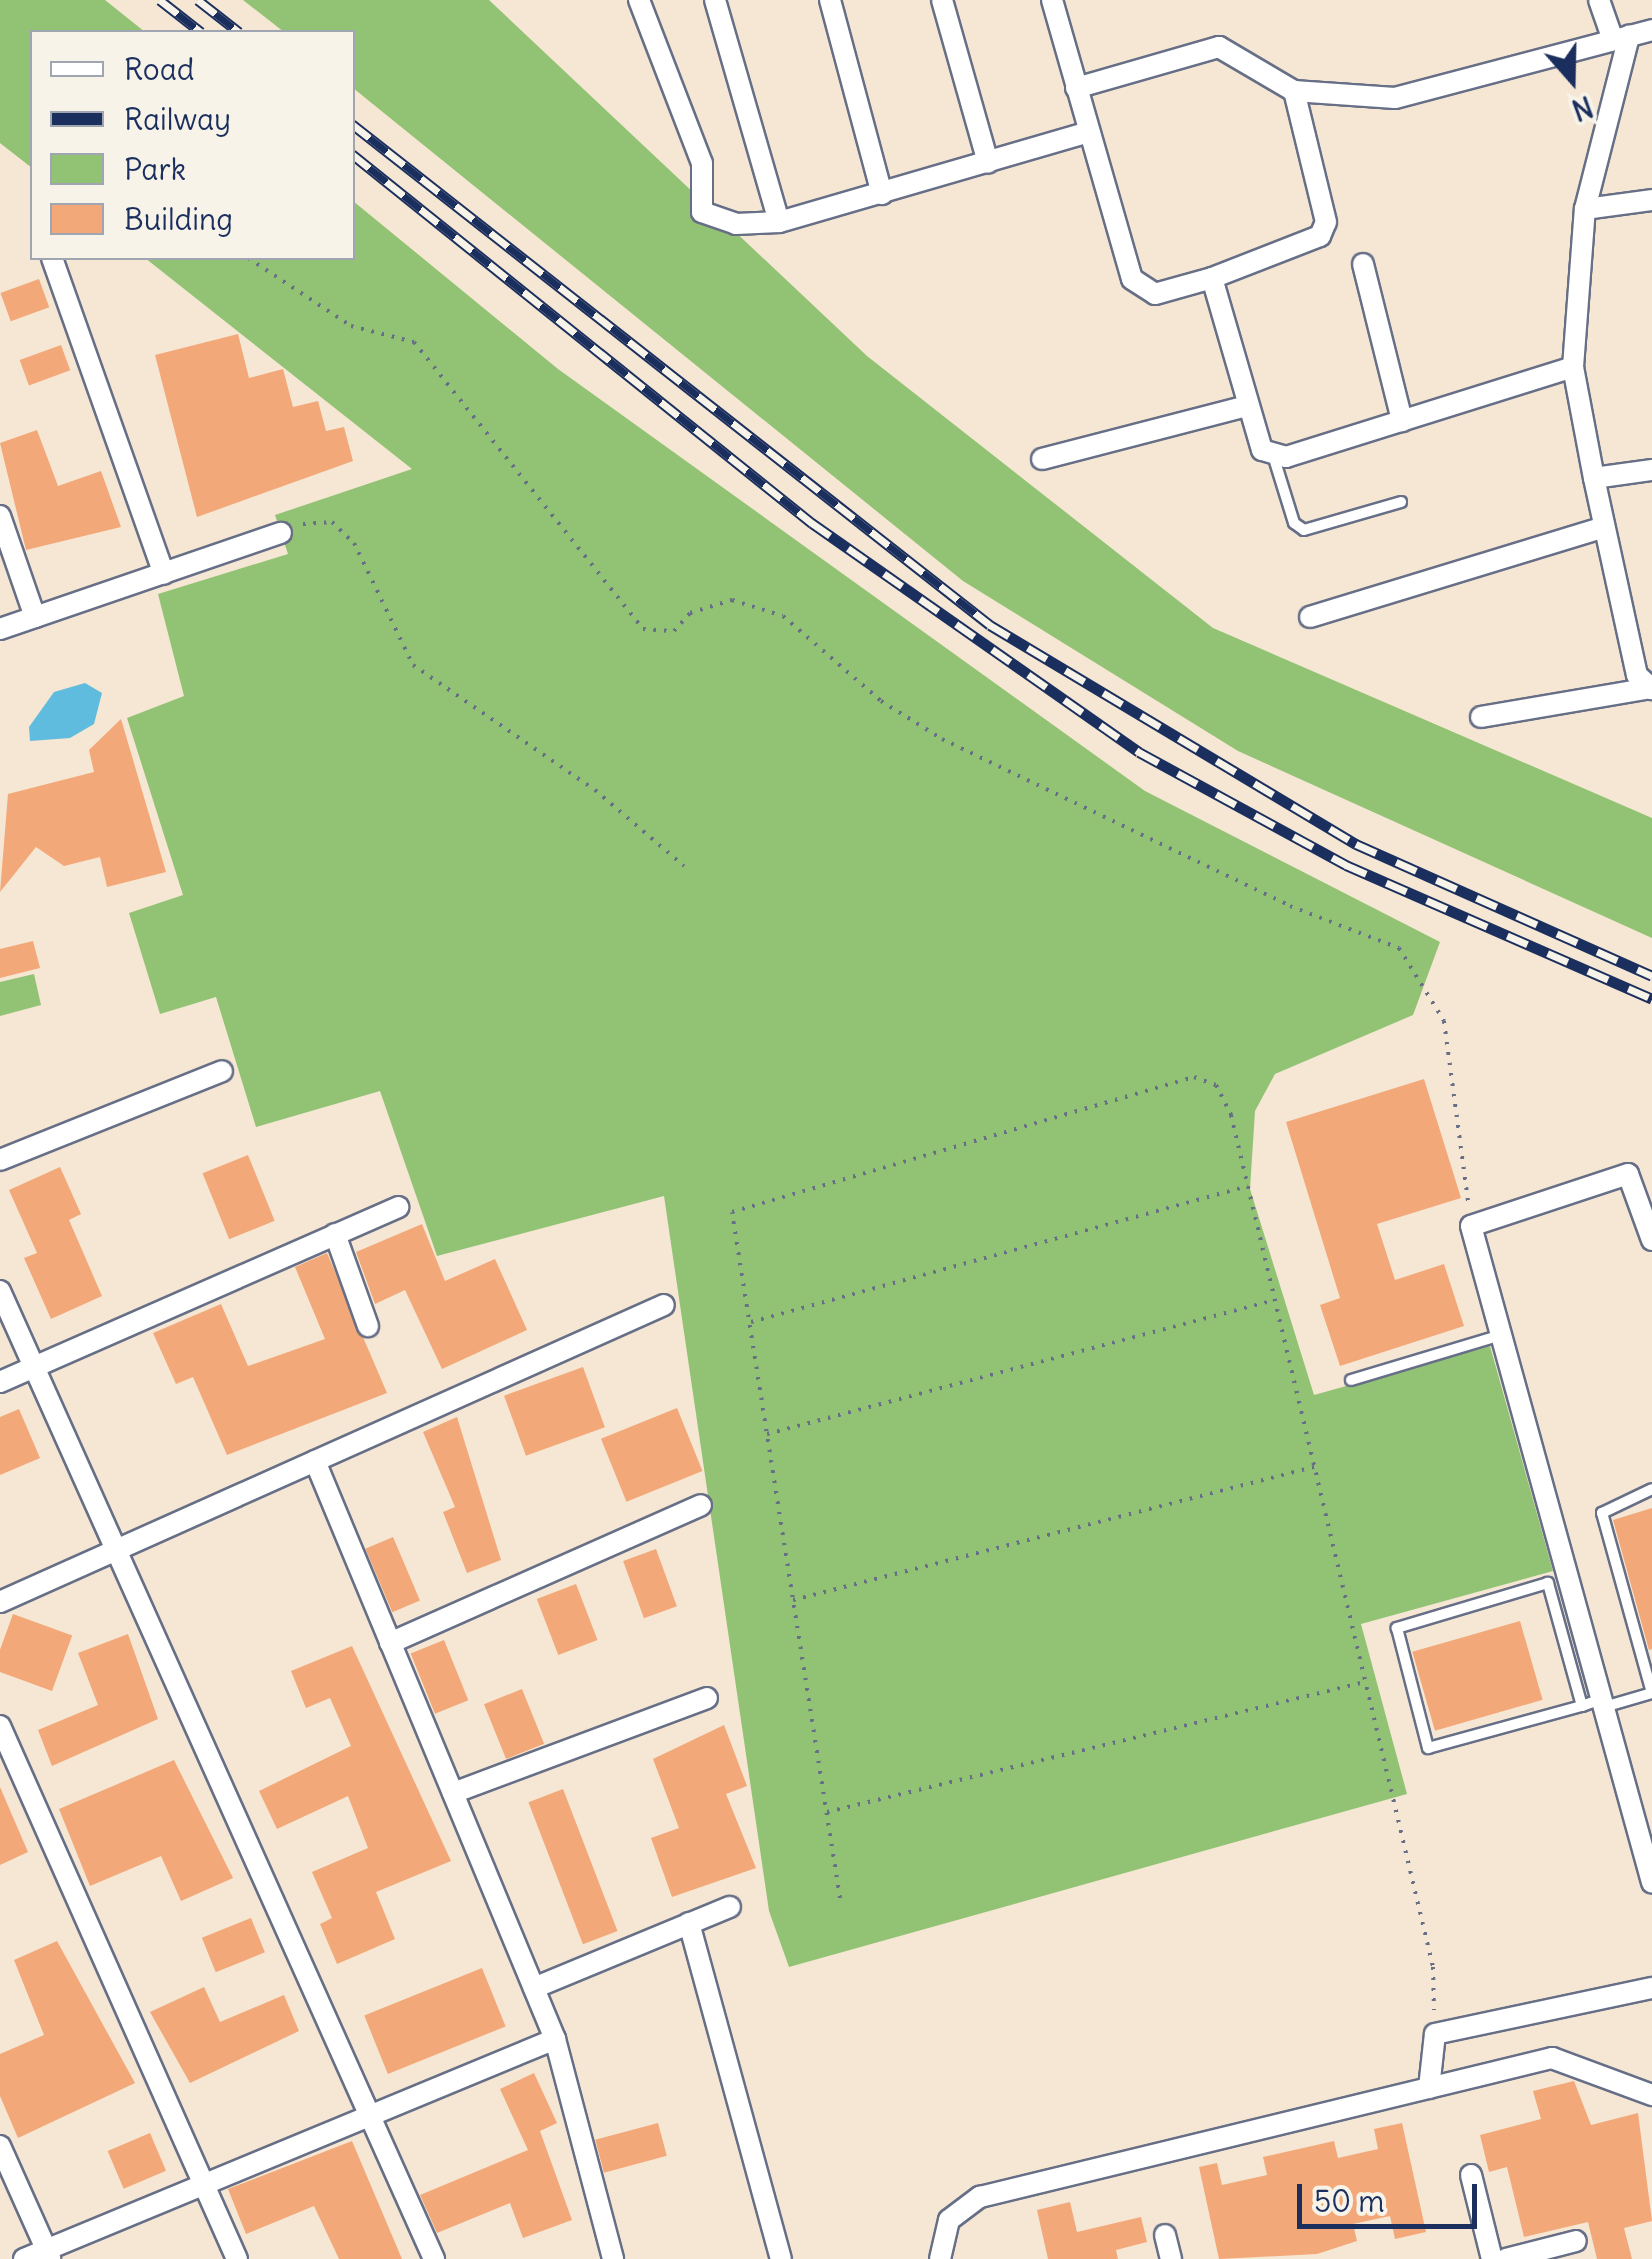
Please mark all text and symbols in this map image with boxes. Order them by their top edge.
legend [30,30,355,260]
north arrow [1522,30,1622,130]
text: Road [124,50,194,88]
text: N [1567,88,1598,128]
text: Railway [124,100,231,138]
text: Park [124,150,186,188]
text: Building [124,200,233,238]
scale bar [1302,2164,1482,2226]
text: 50 m [1314,2182,1384,2220]

